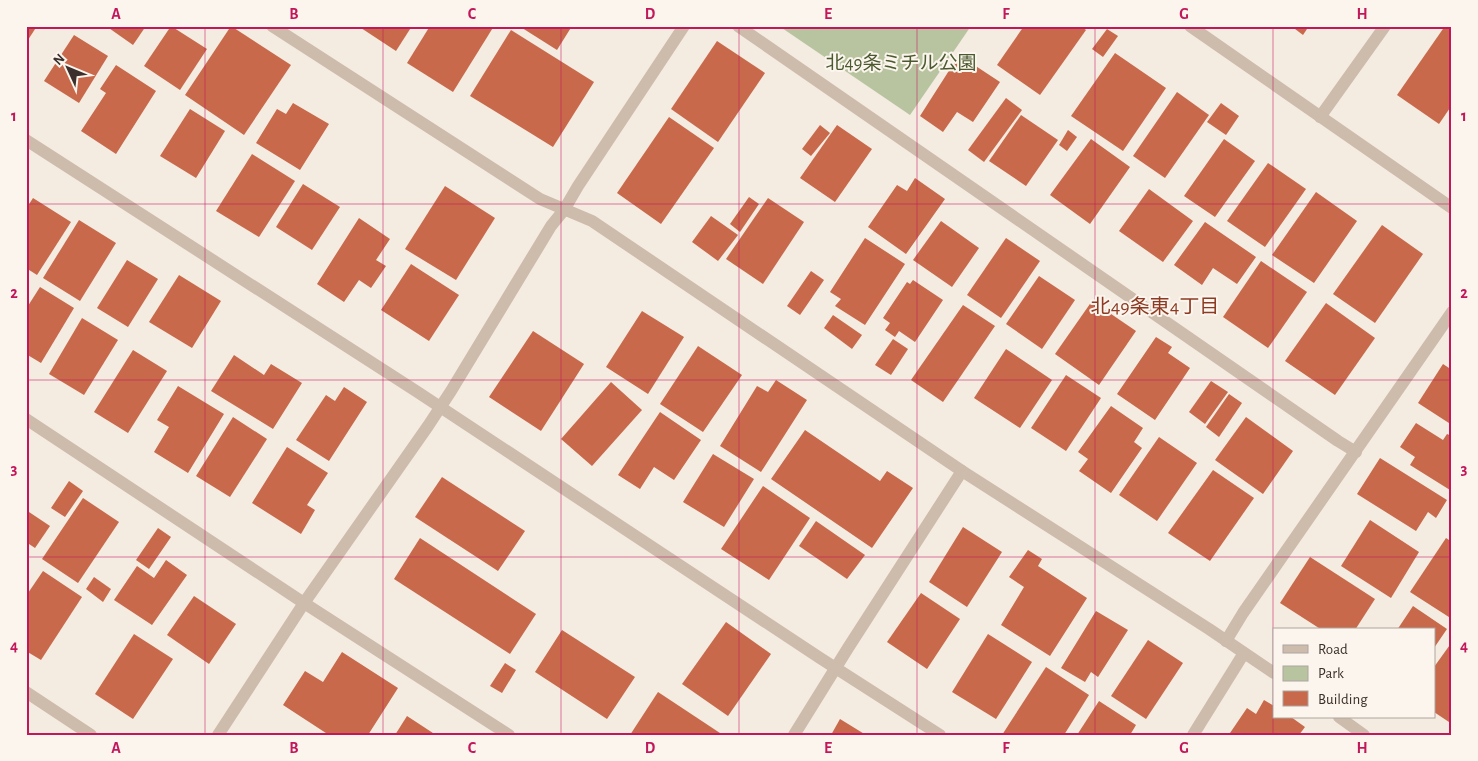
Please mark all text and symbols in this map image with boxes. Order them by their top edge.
text: A [111,6,121,22]
text: B [289,6,299,22]
text: C [468,6,477,22]
text: D [645,6,656,22]
text: E [824,6,832,22]
text: F [1002,6,1010,22]
text: G [1179,6,1189,22]
text: H [1356,6,1368,22]
north arrow [42,42,92,92]
text: N [51,51,68,68]
park label: 北49条ミチル公園 [825,53,977,73]
text: 1 [11,108,17,124]
text: 1 [1461,108,1467,124]
text: 2 [10,285,18,301]
text: 2 [1460,285,1468,301]
district label: 北49条東4丁目 [1091,296,1219,317]
text: 3 [11,461,18,477]
text: 3 [1461,461,1468,477]
legend [1273,628,1436,718]
text: 4 [10,638,18,654]
text: 4 [1460,638,1468,654]
text: Road [1318,642,1348,657]
text: Park [1318,666,1344,681]
text: Building [1318,692,1368,707]
text: A [111,740,121,756]
text: B [289,740,299,756]
text: C [468,740,477,756]
text: D [645,740,656,756]
text: E [824,740,832,756]
text: F [1002,740,1010,756]
text: G [1179,740,1189,756]
text: H [1356,740,1368,756]

